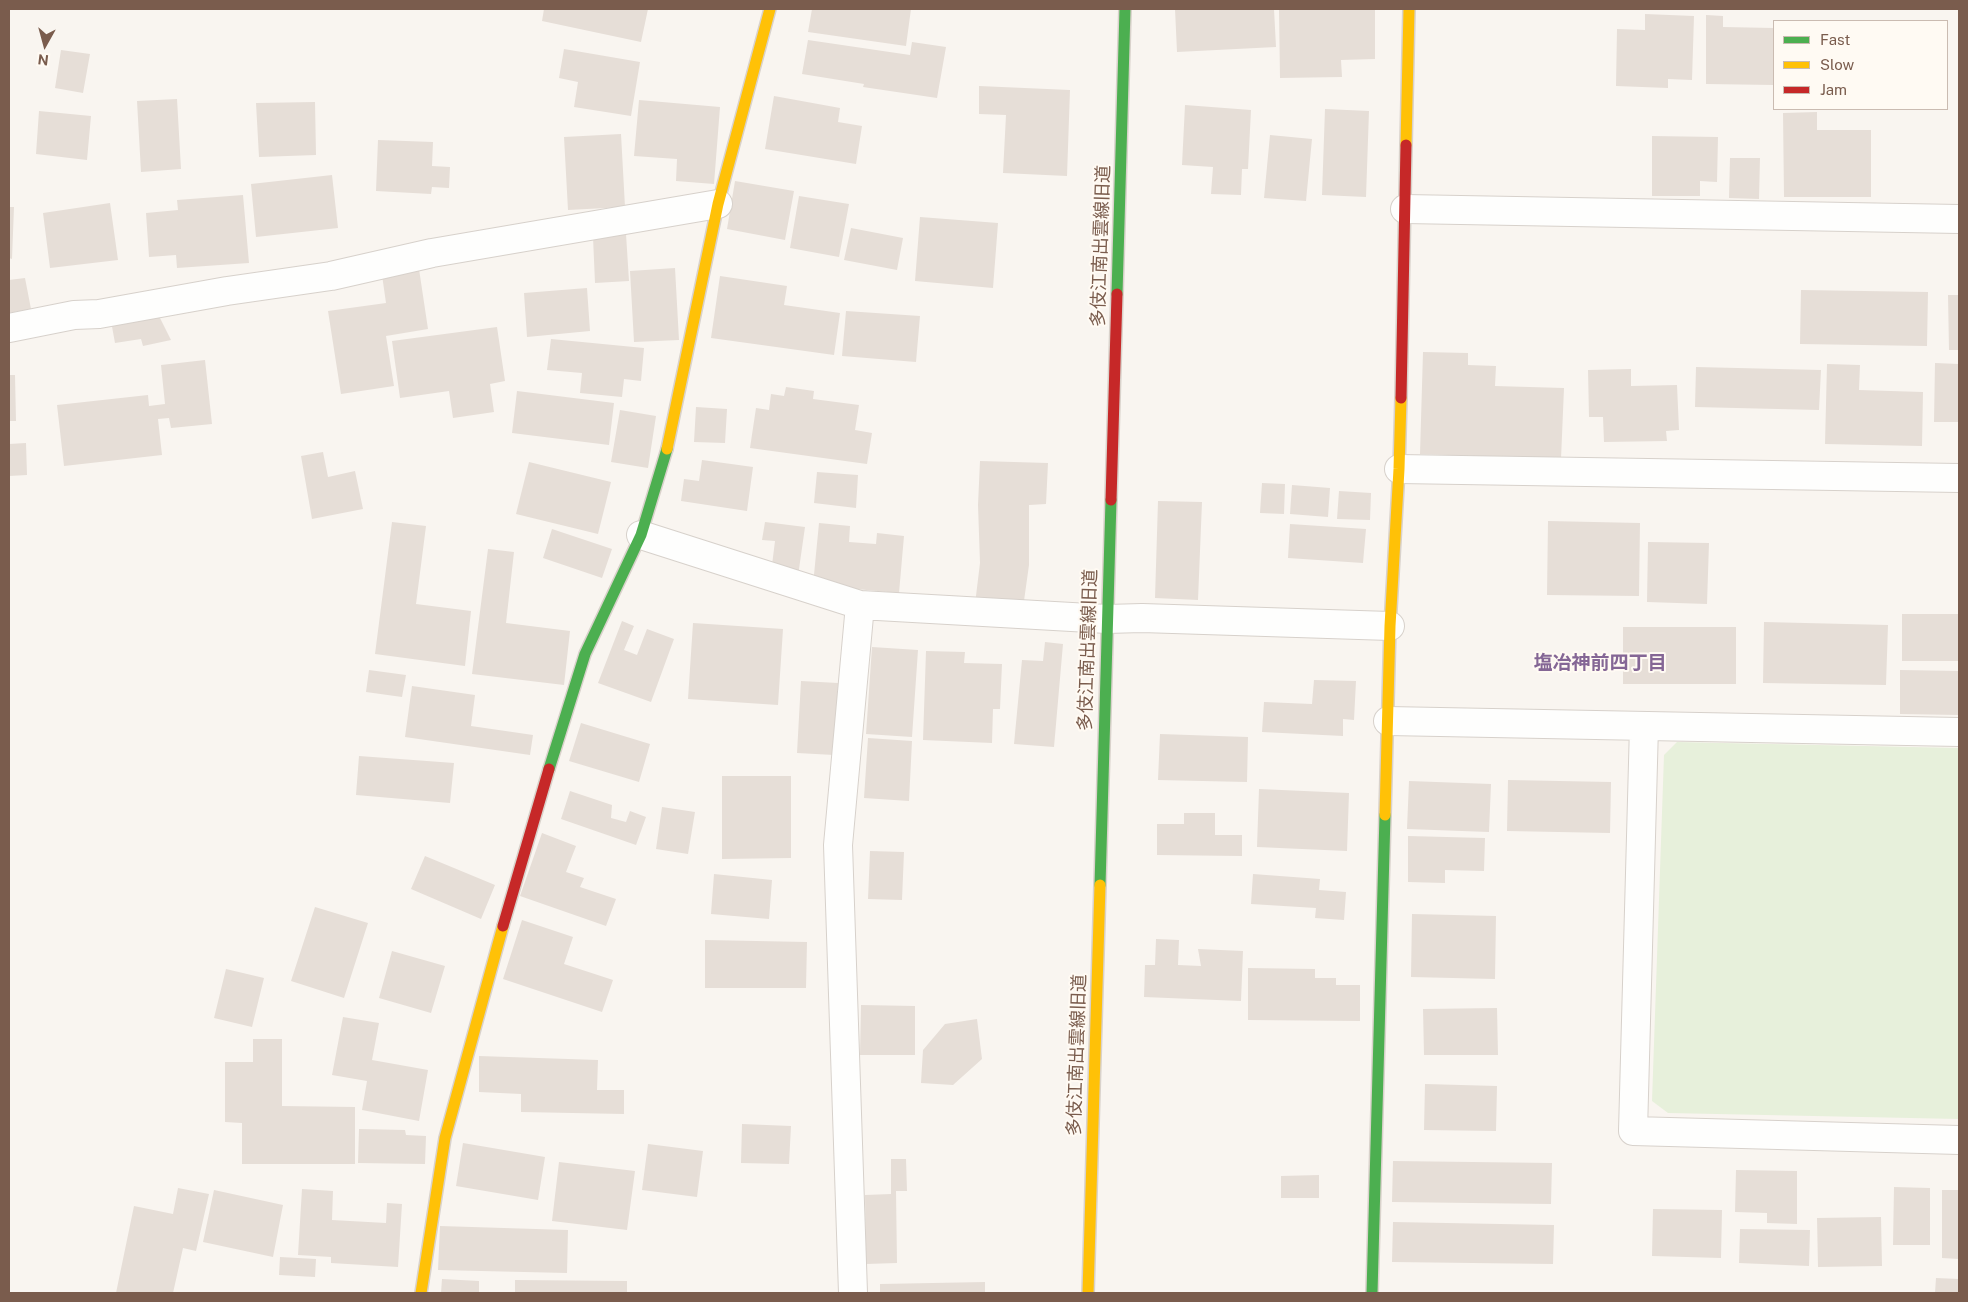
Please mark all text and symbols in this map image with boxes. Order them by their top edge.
north arrow [20,20,70,70]
legend [1773,20,1948,110]
text: Fast [1820,31,1850,48]
text: N [37,51,50,68]
text: Slow [1820,56,1854,73]
text: Jam [1820,81,1847,98]
street label: 多伎江南出雲線旧道 [1087,165,1115,327]
street label: 多伎江南出雲線旧道 [1074,569,1102,731]
district label: 塩冶神前四丁目 [1534,652,1666,674]
street label: 多伎江南出雲線旧道 [1063,974,1091,1136]

